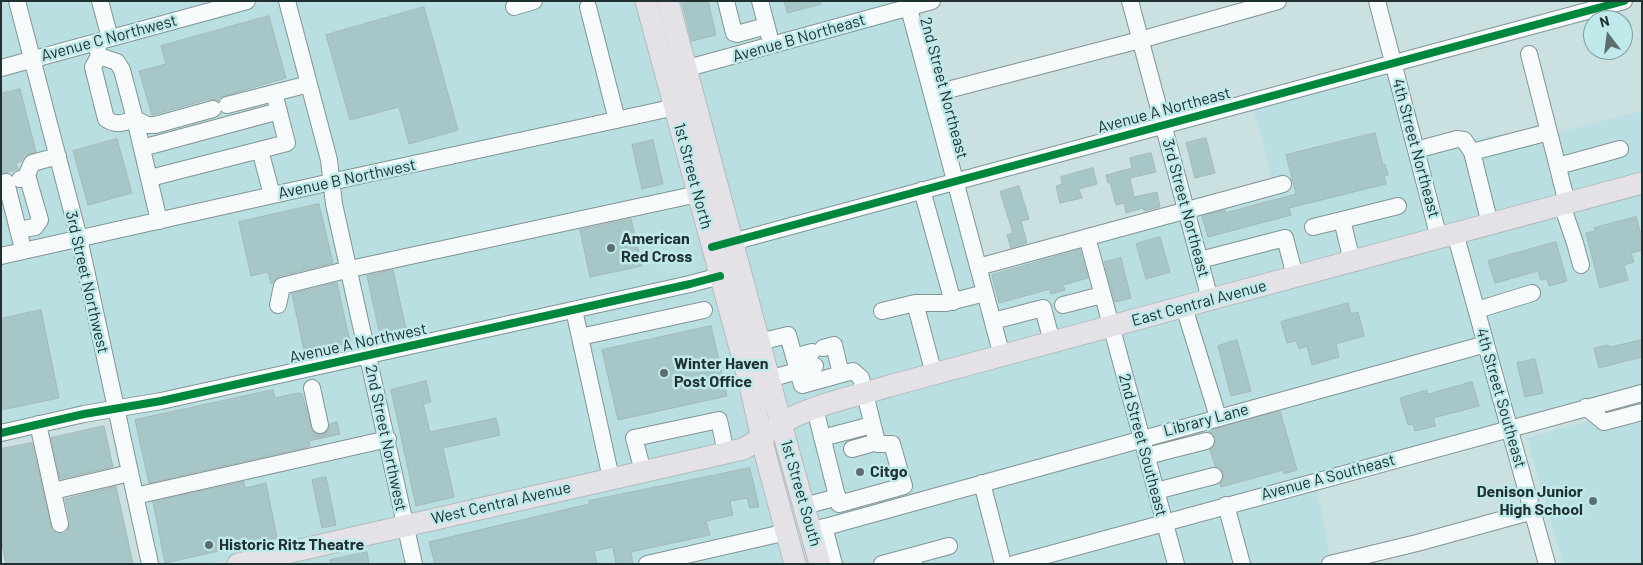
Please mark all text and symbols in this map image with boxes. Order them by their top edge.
street label: Avenue B Northeast [730,10,868,66]
north arrow [1583,10,1633,60]
street label: Avenue C Northwest [39,11,179,65]
text: N [1598,12,1611,30]
street label: 2nd Street Northeast [916,15,972,161]
street label: 4th Street Northeast [1388,76,1444,220]
street label: Avenue A Northeast [1095,83,1233,137]
street label: 1st Street North [670,121,716,231]
street label: 3rd Street Northeast [1158,137,1214,279]
street label: Avenue B Northwest [276,155,418,203]
street label: 3rd Street Northwest [61,209,113,355]
place label: American Red Cross [621,229,692,267]
marker: American Red Cross [605,242,617,254]
street label: East Central Avenue [1129,276,1269,330]
street label: Avenue A Northwest [288,319,428,367]
street label: 4th Street Southeast [1472,326,1530,470]
place label: Winter Haven Post Office [674,354,768,392]
street label: 2nd Street Northwest [361,363,411,513]
marker: Winter Haven Post Office [658,367,670,379]
street label: 2nd Street Southeast [1115,372,1171,518]
street label: Library Lane [1161,399,1251,441]
street label: 1st Street South [777,437,825,549]
street label: Avenue A Southeast [1259,450,1397,504]
place label: Citgo [870,462,908,482]
marker: Citgo [854,466,866,478]
street label: West Central Avenue [429,478,573,528]
place label: Denison Junior High School [1477,482,1583,520]
marker: Denison Junior High School [1587,495,1599,507]
place label: Historic Ritz Theatre [219,535,364,555]
marker: Historic Ritz Theatre [203,539,215,551]

